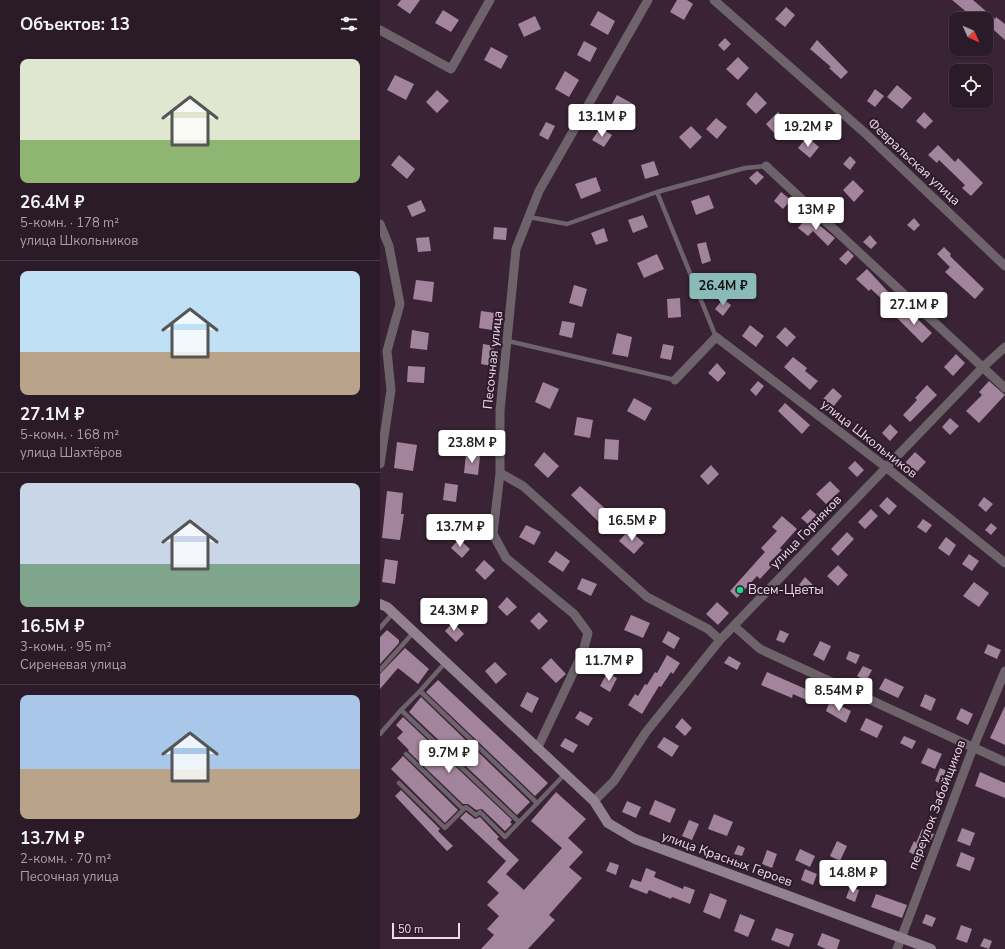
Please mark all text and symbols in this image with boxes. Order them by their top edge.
north arrow [949,12,993,56]
map controls [949,12,993,108]
text: Объектов: 13 [20,13,130,36]
icon: filters [338,13,360,35]
button: locate [949,64,993,108]
icon: home [154,85,226,157]
pin: 13.1M ₽ [565,104,639,138]
text: 13.1M ₽ [577,108,627,126]
pin: 19.2M ₽ [771,114,845,148]
street label: Февральская улица [864,114,964,210]
text: 19.2M ₽ [783,118,833,136]
text: 26.4M ₽ [20,191,84,214]
pin: 13M ₽ [788,197,844,231]
text: 13M ₽ [797,201,835,219]
text: 5-комн. · 178 m² [20,214,119,232]
text: улица Школьников [20,232,138,250]
pin: 26.4M ₽ [686,273,760,307]
text: 26.4M ₽ [698,277,748,295]
pin: 27.1M ₽ [877,292,951,326]
text: 27.1M ₽ [889,296,939,314]
icon: home [154,297,226,369]
street label: Песочная улица [479,310,507,410]
street label: улица Школьников [817,395,921,483]
text: 27.1M ₽ [20,403,84,426]
text: 5-комн. · 168 m² [20,426,119,444]
pin: 23.8M ₽ [435,430,509,464]
text: 23.8M ₽ [447,434,497,452]
text: улица Шахтёров [20,444,122,462]
street label: улица Горняков [766,491,846,573]
pin: 16.5M ₽ [595,508,669,542]
icon: home [154,509,226,581]
text: 16.5M ₽ [607,512,657,530]
pin: 13.7M ₽ [423,514,497,548]
text: 13.7M ₽ [435,518,485,536]
place label: Всем-Цветы [748,581,824,599]
marker: Всем-Цветы [735,585,745,595]
pin: 24.3M ₽ [417,598,491,632]
text: 24.3M ₽ [429,602,479,620]
text: 16.5M ₽ [20,615,84,638]
text: 3-комн. · 95 m² [20,638,111,656]
pin: 11.7M ₽ [572,648,646,682]
text: 11.7M ₽ [584,652,634,670]
text: Сиреневая улица [20,656,127,674]
pin: 8.54M ₽ [802,678,876,712]
text: 8.54M ₽ [814,682,864,700]
icon: home [154,721,226,793]
street label: переулок Забойщиков [904,737,970,873]
pin: 9.7M ₽ [416,740,482,774]
text: 9.7M ₽ [428,744,470,762]
text: 13.7M ₽ [20,827,84,850]
street label: улица Красных Героев [659,827,795,891]
text: 2-комн. · 70 m² [20,850,111,868]
pin: 14.8M ₽ [816,860,890,894]
text: 14.8M ₽ [828,864,878,882]
text: Песочная улица [20,868,119,886]
scale bar [392,921,460,940]
text: 50 m [398,922,423,937]

